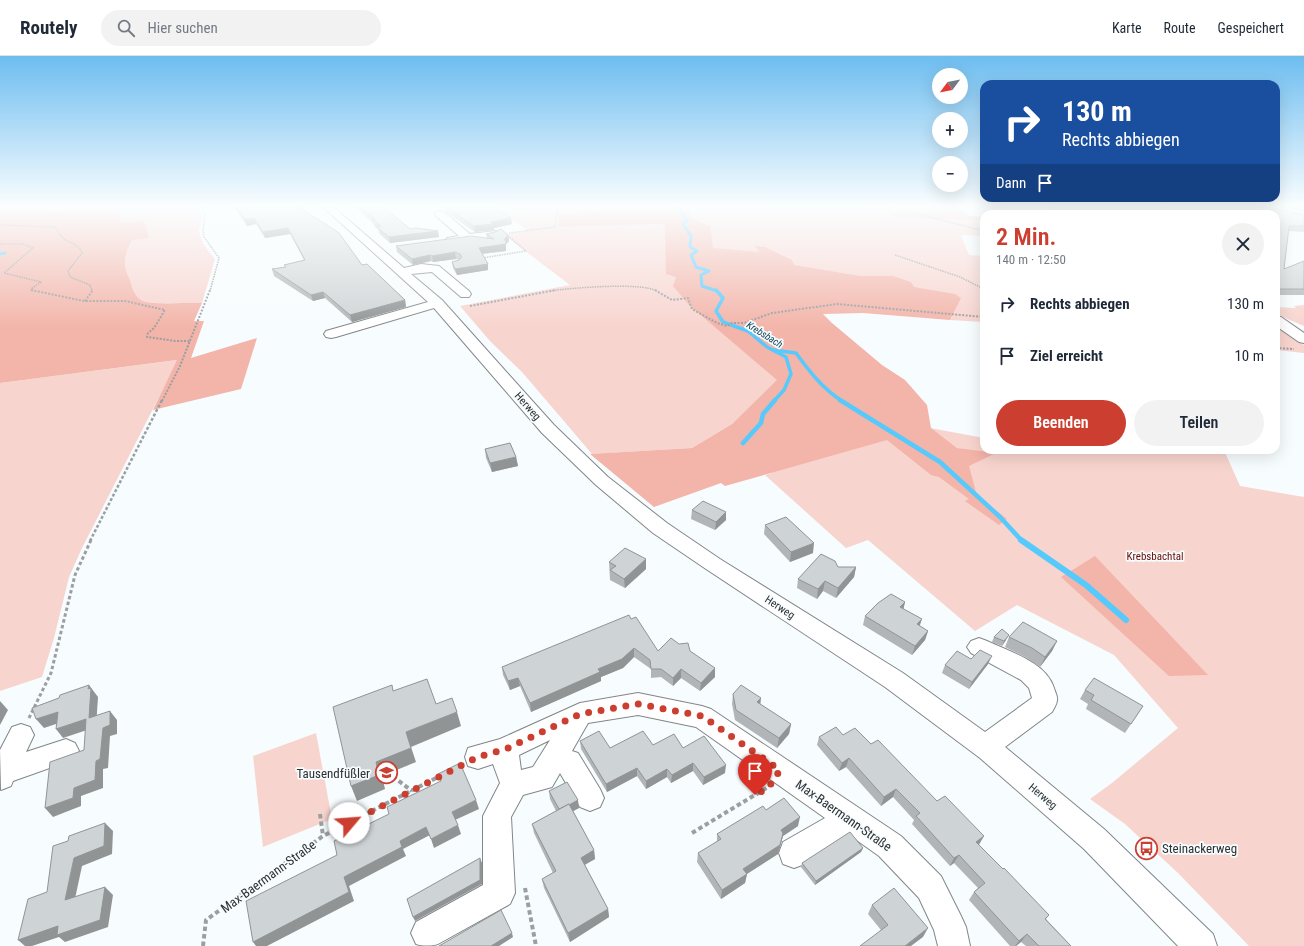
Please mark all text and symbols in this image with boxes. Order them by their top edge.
search box [101,10,381,46]
text: Routely [20,16,77,39]
icon: search [115,17,137,39]
text: Hier suchen [147,19,218,37]
text: Karte [1112,20,1142,36]
text: Route [1164,20,1196,36]
text: Gespeichert [1218,20,1284,36]
north arrow [932,68,968,104]
map controls [932,68,968,192]
text: 130 m [1062,95,1132,128]
icon: right [996,96,1048,148]
button: + [932,112,968,148]
text: Rechts abbiegen [1062,129,1180,150]
button: − [932,156,968,192]
icon: arrive [1034,172,1056,194]
text: Dann [996,174,1026,192]
text: 2 Min. [996,223,1056,251]
button: close [1222,223,1264,265]
text: 140 m · 12:50 [996,252,1066,267]
icon: right [996,293,1018,315]
text: Rechts abbiegen [1030,295,1130,313]
text: 130 m [1227,295,1264,313]
water label: Krebsbach [745,319,785,350]
icon: arrive [996,345,1018,367]
text: Ziel erreicht [1030,347,1103,365]
text: 10 m [1234,347,1264,365]
street label: Herweg [512,390,543,423]
button: Beenden [996,400,1126,446]
button: Teilen [1134,400,1264,446]
park label: Krebsbachtal [1127,550,1183,563]
street label: Herweg [762,593,797,622]
pin [738,754,772,795]
school or university icon: Tausendfüßler [373,760,399,786]
icon: arrive [744,760,766,782]
place label: Tausendfüßler [296,766,370,781]
street label: Max-Baermann-Straße [793,777,895,854]
street label: Herweg [1026,781,1060,812]
position arrow [328,802,370,844]
bus stop icon: Steinackerweg [1134,835,1160,861]
street label: Max-Baermann-Straße [218,837,319,916]
place label: Steinackerweg [1162,841,1237,856]

